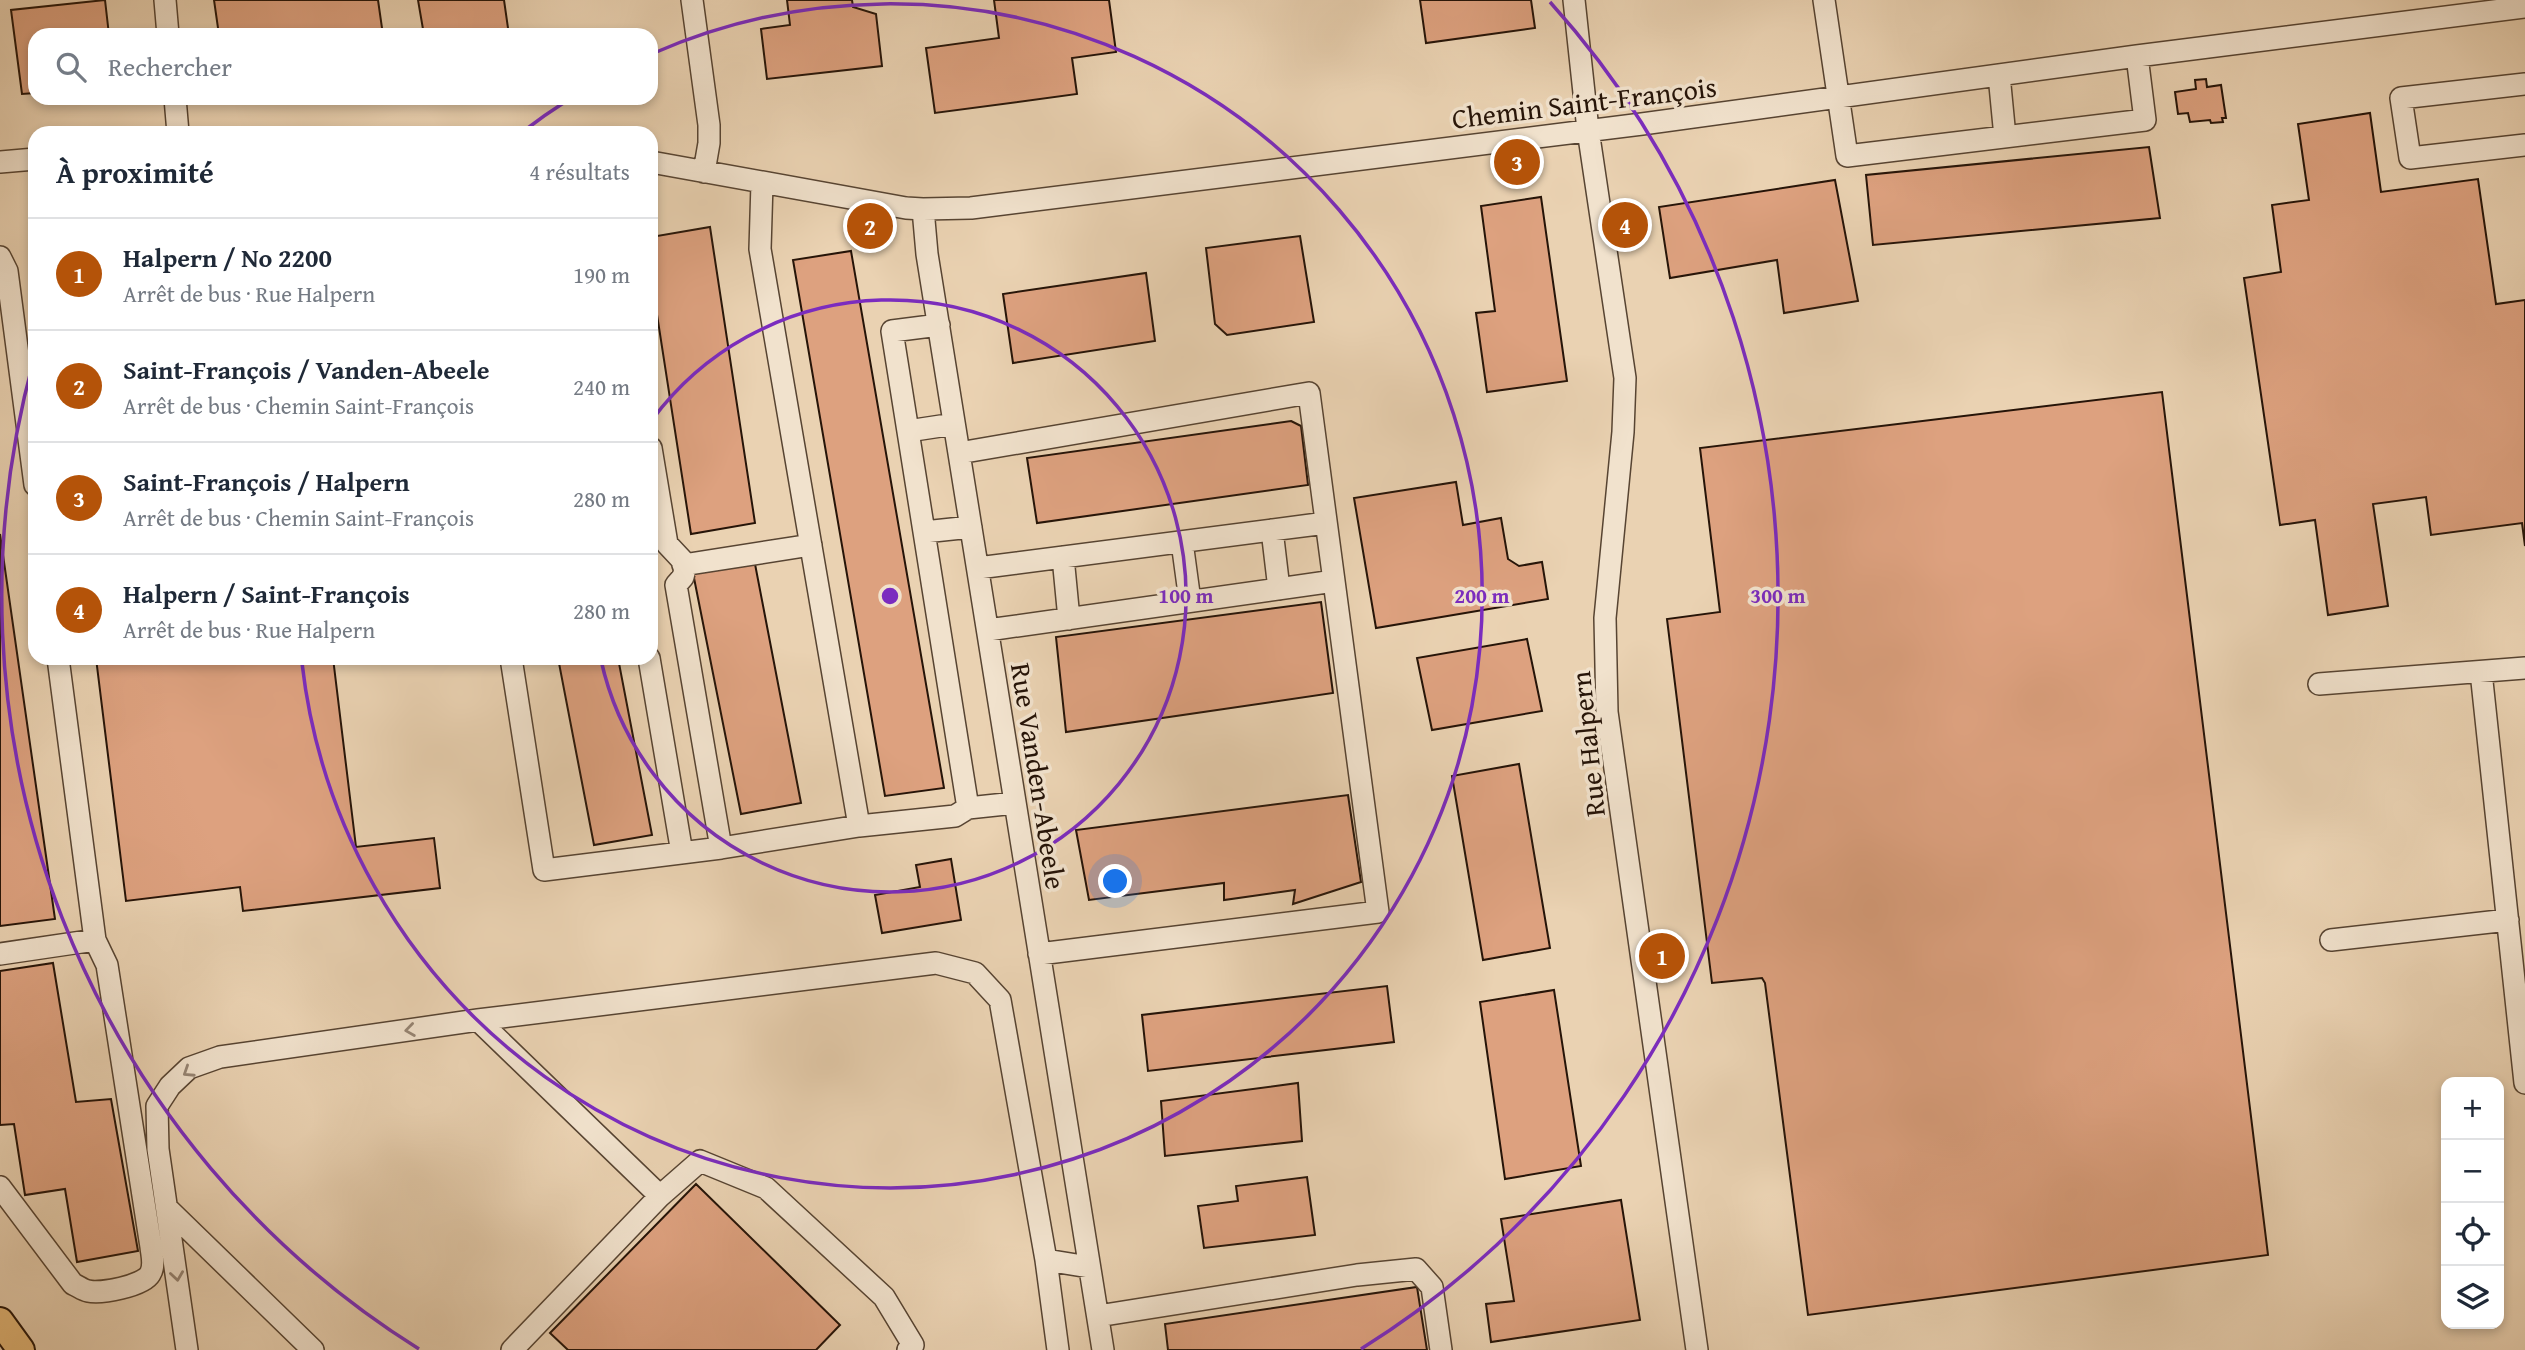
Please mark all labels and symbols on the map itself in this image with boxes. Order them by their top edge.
street label: Chemin Saint-François [1449,65,1719,139]
pin: 3 [1494,136,1540,188]
pin: 4 [1602,199,1648,251]
pin: 2 [847,200,893,252]
text: 100 m [1158,580,1214,611]
text: 200 m [1454,580,1510,611]
text: 300 m [1750,580,1806,611]
centre of rings [878,584,902,608]
street label: Rue Vanden-Abeele [1001,660,1077,892]
street label: Rue Halpern [1559,669,1615,819]
your location [1098,864,1132,898]
pin: 1 [1639,930,1685,982]
one-way arrow [404,1022,416,1037]
one-way arrow [183,1063,196,1076]
one-way arrow [169,1270,184,1282]

